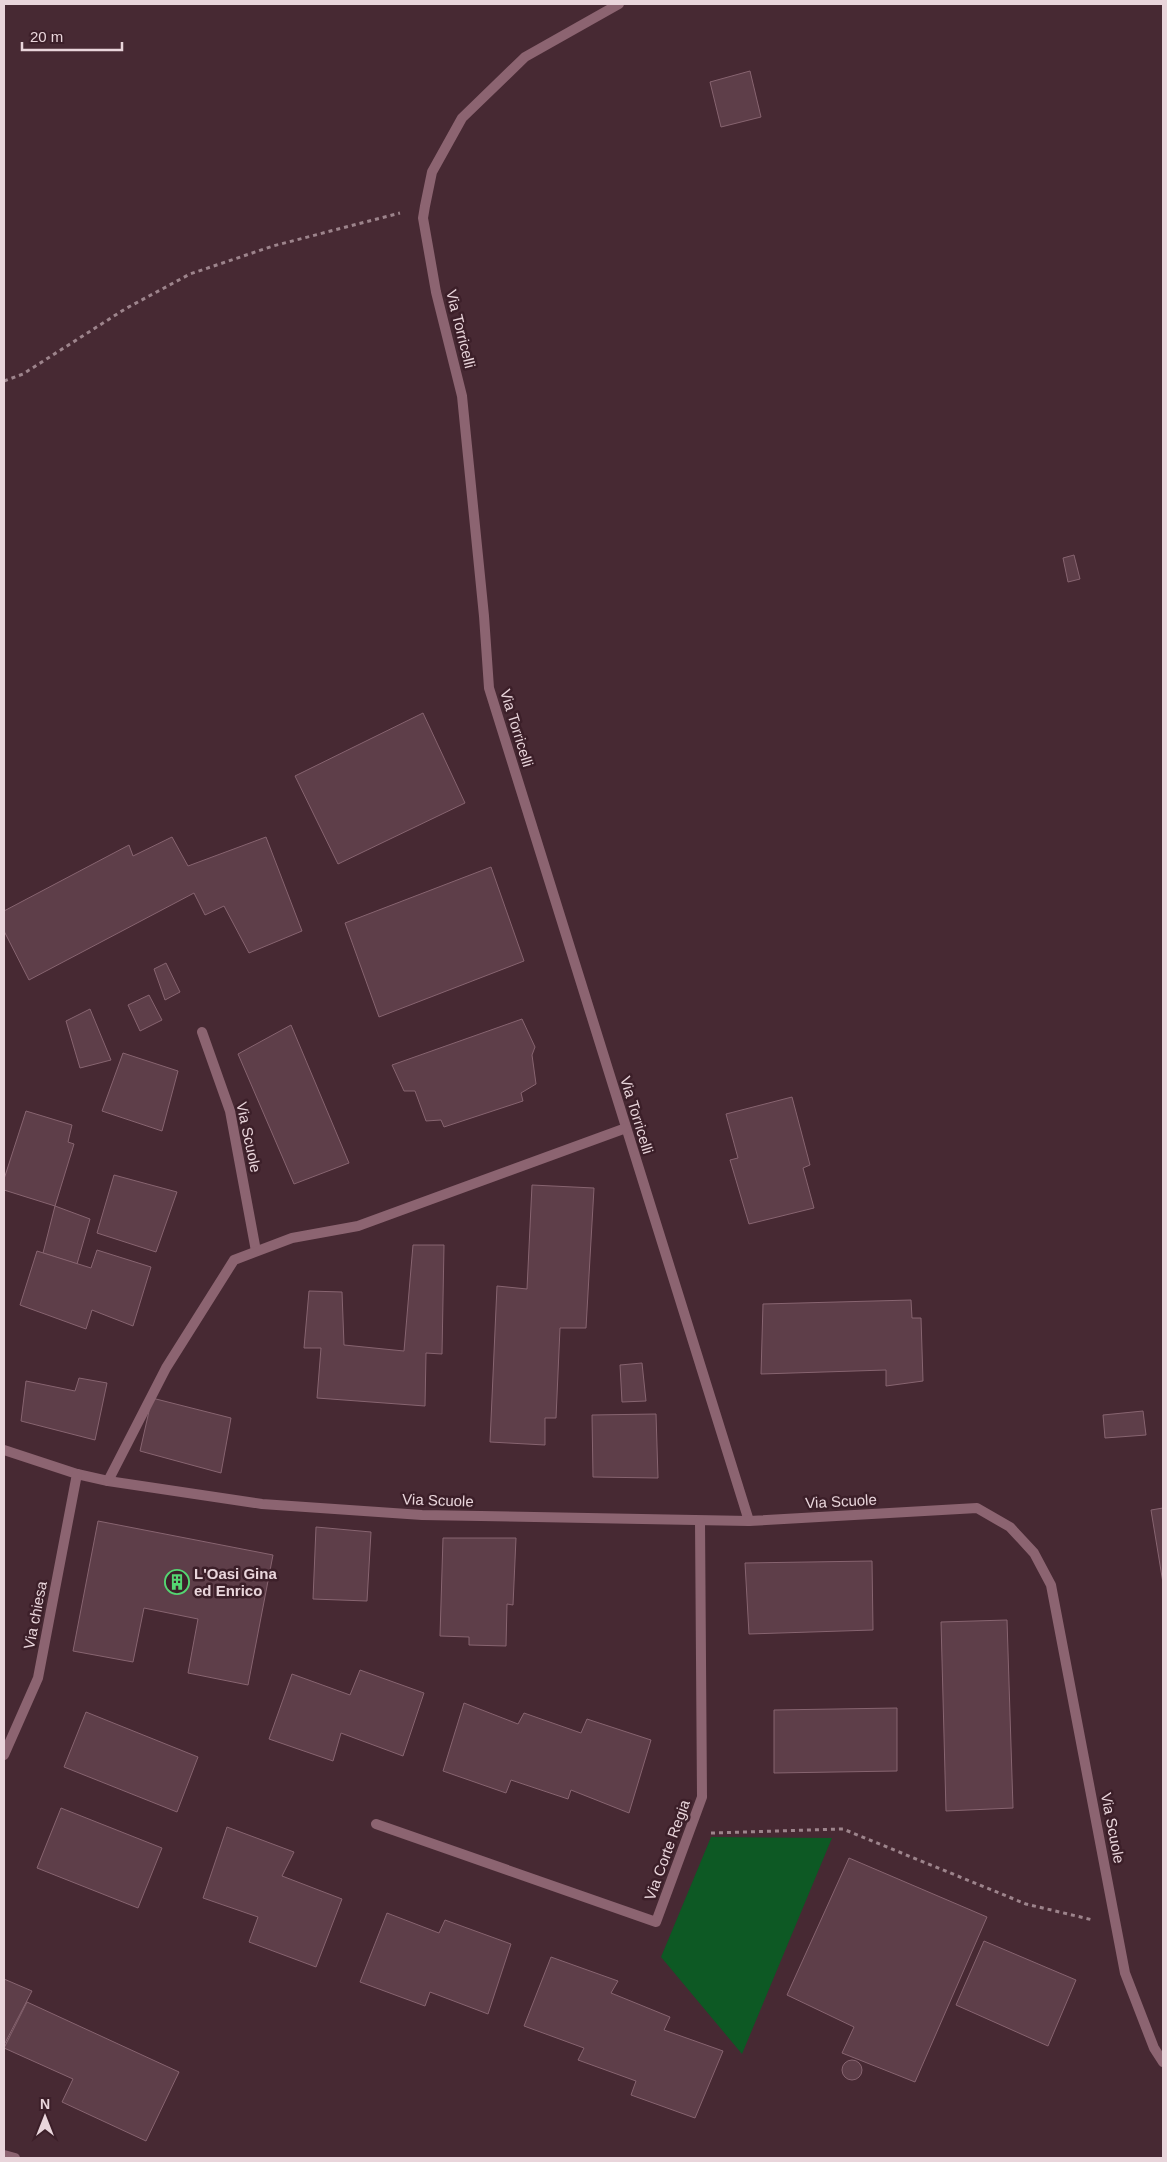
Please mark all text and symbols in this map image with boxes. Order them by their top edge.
scale bar [22,20,122,52]
text: 20 m [30,28,63,45]
street label: Via Torricelli [443,288,479,370]
street label: Via Torricelli [497,687,537,769]
street label: Via Torricelli [617,1074,657,1156]
street label: Via Scuole [233,1100,265,1174]
street label: Via Scuole [402,1490,474,1510]
street label: Via Scuole [805,1491,877,1511]
place label: L'Oasi Gina ed Enrico [194,1565,277,1599]
building icon: L'Oasi Gina ed Enrico [164,1569,190,1595]
street label: Via chiesa [20,1579,50,1650]
street label: Via Scuole [1098,1791,1128,1865]
street label: Via Corte Regia [641,1797,693,1903]
north arrow [20,2092,70,2142]
text: N [40,2096,50,2112]

